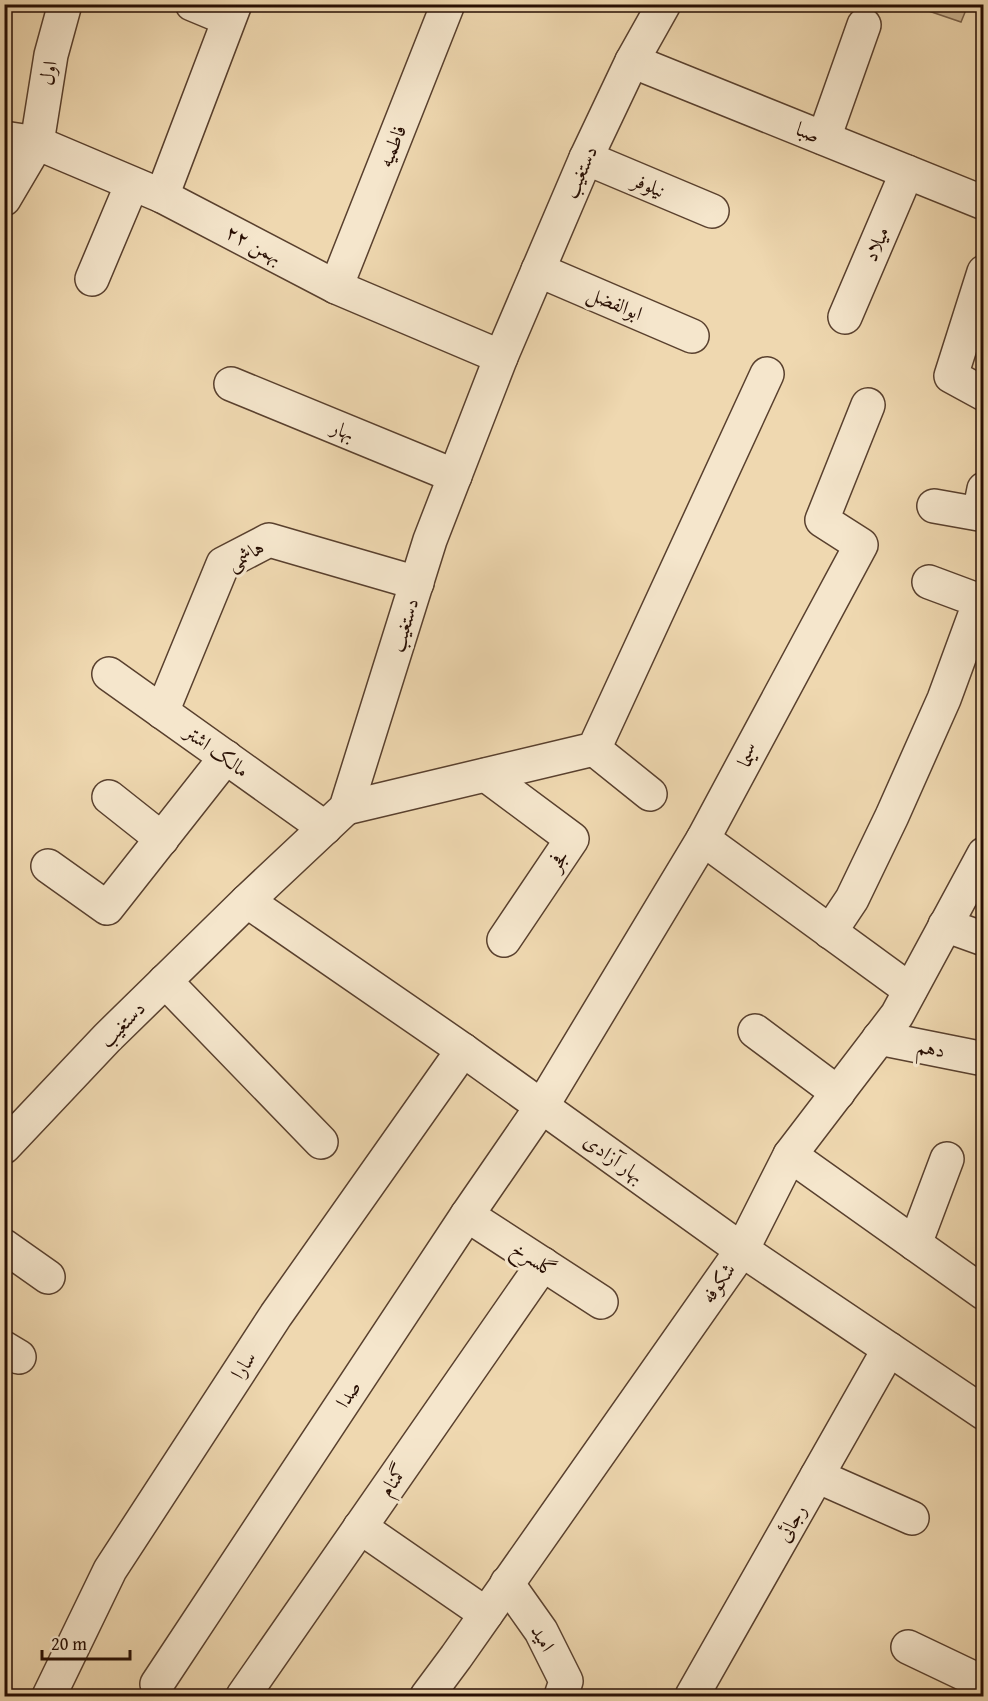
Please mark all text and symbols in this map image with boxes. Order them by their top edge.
street label: اول [31,58,64,87]
street label: صبا [792,114,824,149]
street label: فاطمیه [370,120,413,171]
street label: دستغیب [555,141,604,203]
street label: نیلوفر [626,164,670,204]
street label: ۲۲ بهمن [221,217,288,270]
street label: میلاد [855,222,896,266]
street label: ابوالفضل [583,278,647,328]
street label: بهار [325,411,359,447]
street label: هاشمی [220,532,269,577]
street label: دستغیب [382,594,425,655]
street label: مالک اشتر [178,716,255,784]
street label: سیما [729,737,766,772]
street label: فجر [539,843,575,878]
street label: دستغیب [92,994,151,1053]
street label: دهم [913,1031,948,1069]
street label: بهار آزادی [578,1126,651,1189]
street label: گلسرخ [504,1233,562,1287]
street label: شکوفه [693,1257,742,1309]
street label: سارا [223,1345,262,1384]
street label: صدا [328,1374,367,1413]
street label: گمنام [371,1458,417,1504]
street label: رجائی [768,1498,813,1547]
street label: امید [524,1619,563,1656]
scale bar [42,1623,130,1661]
text: 20 m [51,1630,87,1657]

